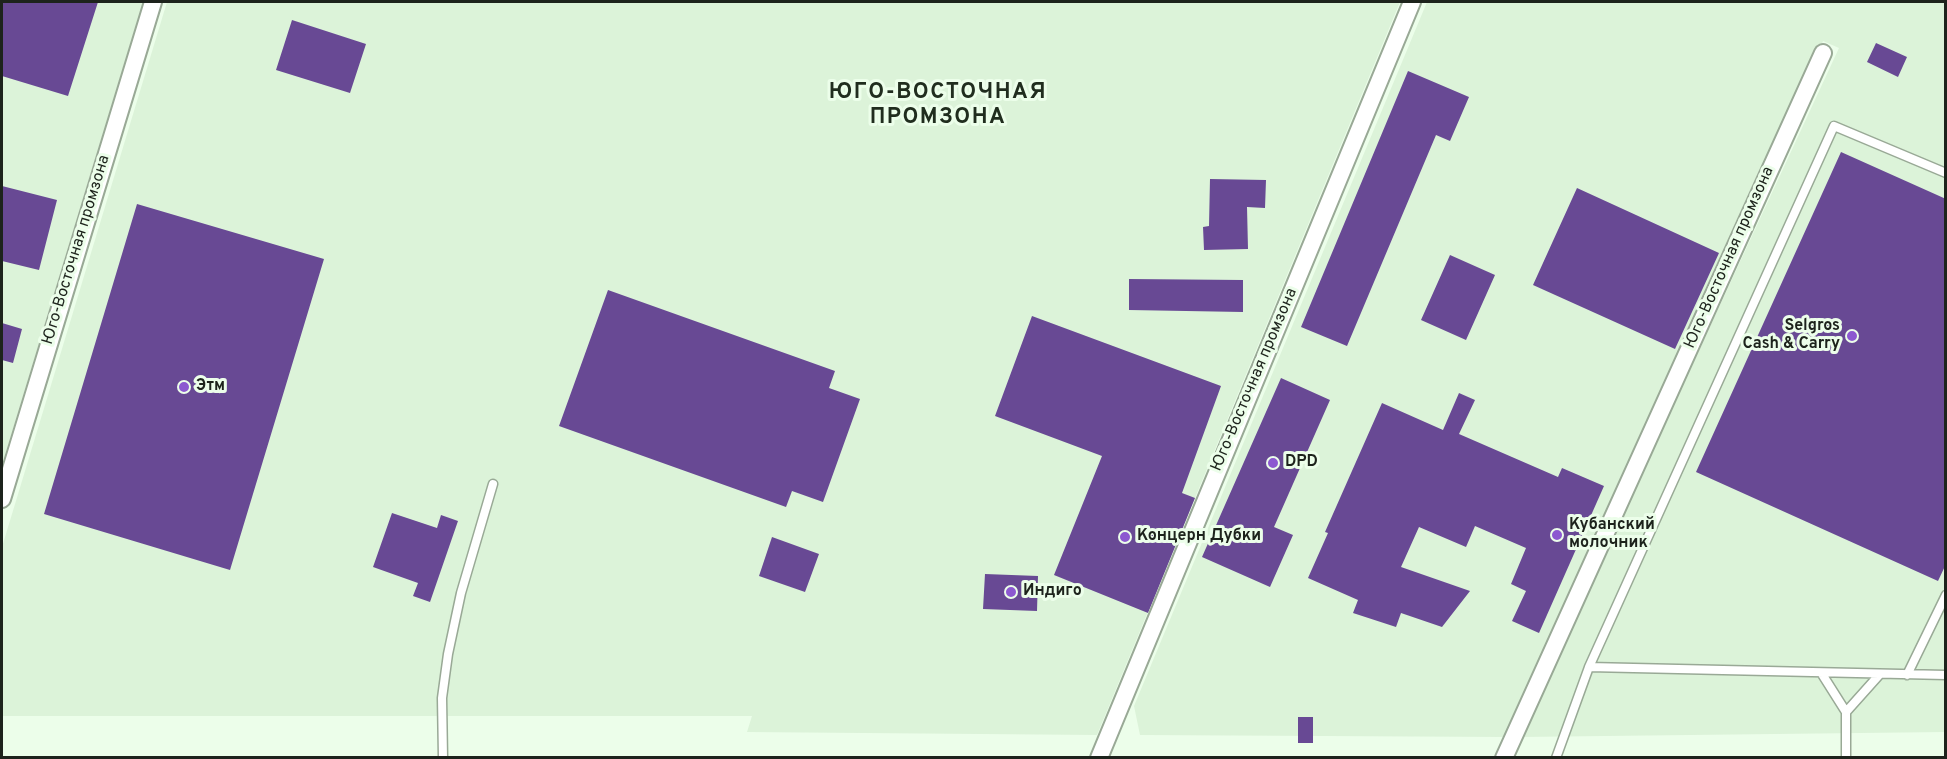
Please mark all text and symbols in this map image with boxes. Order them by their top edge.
district label: ЮГО-ВОСТОЧНАЯ ПРОМЗОНА [829,81,1047,132]
street label: Юго-Восточная промзона [39,153,115,347]
street label: Юго-Восточная промзона [1681,164,1779,352]
street label: Юго-Восточная промзона [1208,286,1302,474]
place label: Selgros Cash & Carry [1743,317,1840,355]
marker: Selgros Cash & Carry [1845,329,1859,343]
place label: Этм [196,377,225,397]
marker: Этм [177,380,191,394]
place label: DPD [1285,453,1318,473]
marker: DPD [1266,456,1280,470]
place label: Кубанский молочник [1569,516,1655,554]
place label: Концерн Дубки [1137,527,1261,547]
marker: Кубанский молочник [1550,528,1564,542]
marker: Концерн Дубки [1118,530,1132,544]
place label: Индиго [1023,582,1082,602]
marker: Индиго [1004,585,1018,599]

